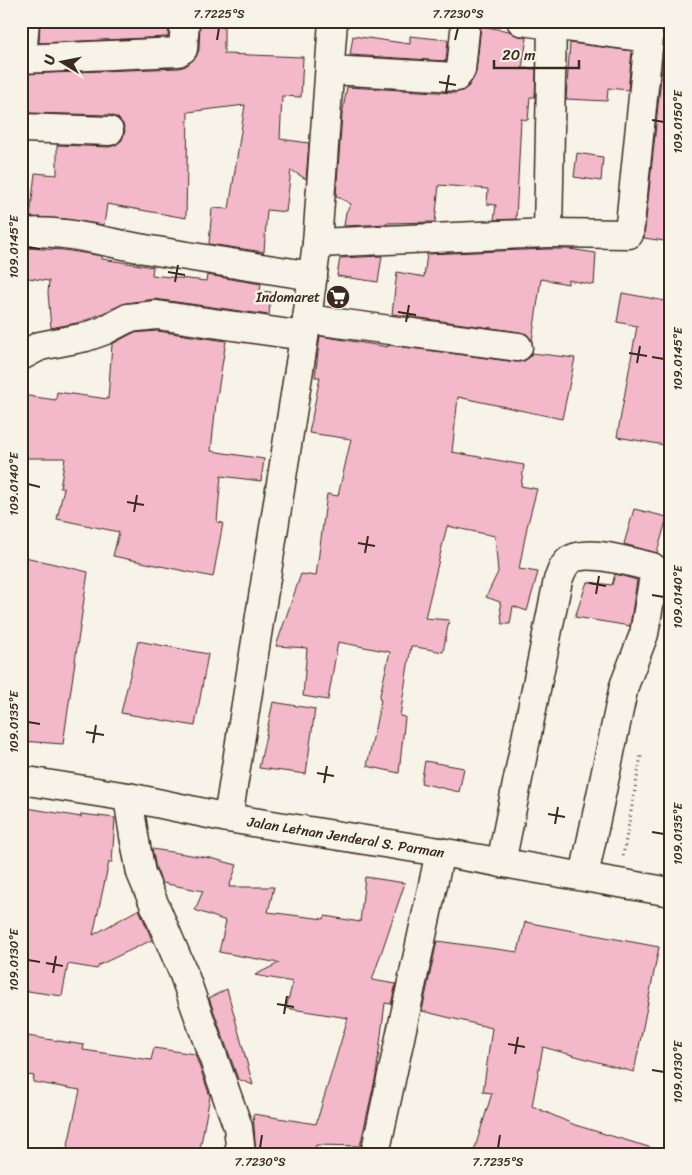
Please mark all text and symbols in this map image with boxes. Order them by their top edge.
text: 7.7225°S [193,3,245,25]
text: 7.7230°S [432,3,484,25]
north arrow [38,38,88,88]
scale bar [494,38,580,70]
text: 20 m [502,42,536,68]
text: U [37,52,63,67]
text: 109.0150°E [667,89,689,154]
text: 109.0145°E [3,214,25,279]
supermarket icon: Indomaret [325,284,351,310]
place label: Indomaret [255,285,320,310]
text: 109.0145°E [667,326,689,391]
text: 109.0140°E [3,451,25,516]
text: 109.0140°E [667,564,689,629]
text: 109.0135°E [3,690,25,753]
text: 109.0135°E [667,802,689,865]
street label: Jalan Letnan Jenderal S. Parman [245,809,447,865]
text: 109.0130°E [3,927,25,991]
text: 109.0130°E [667,1039,689,1103]
text: 7.7230°S [234,1151,286,1173]
text: 7.7235°S [473,1151,524,1173]

